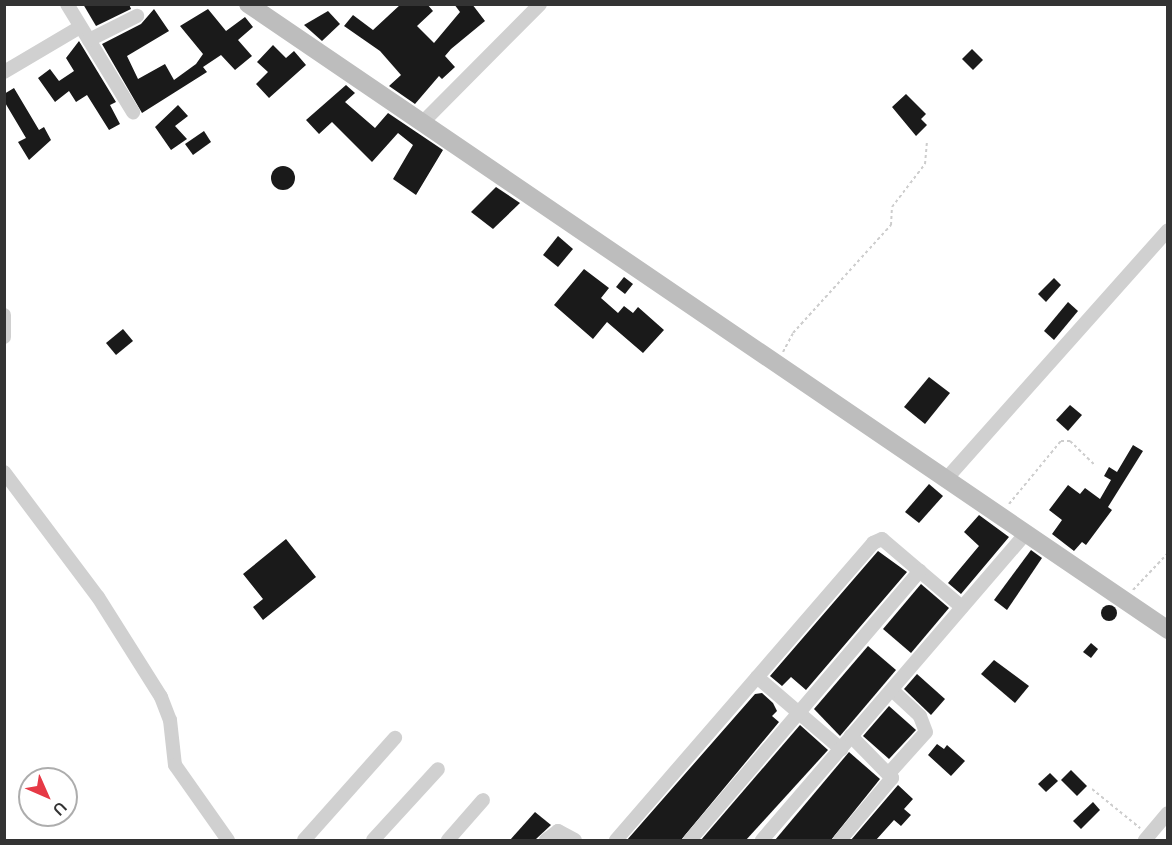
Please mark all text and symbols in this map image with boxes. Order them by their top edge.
north arrow [18,767,78,827]
text: U [47,796,71,820]

